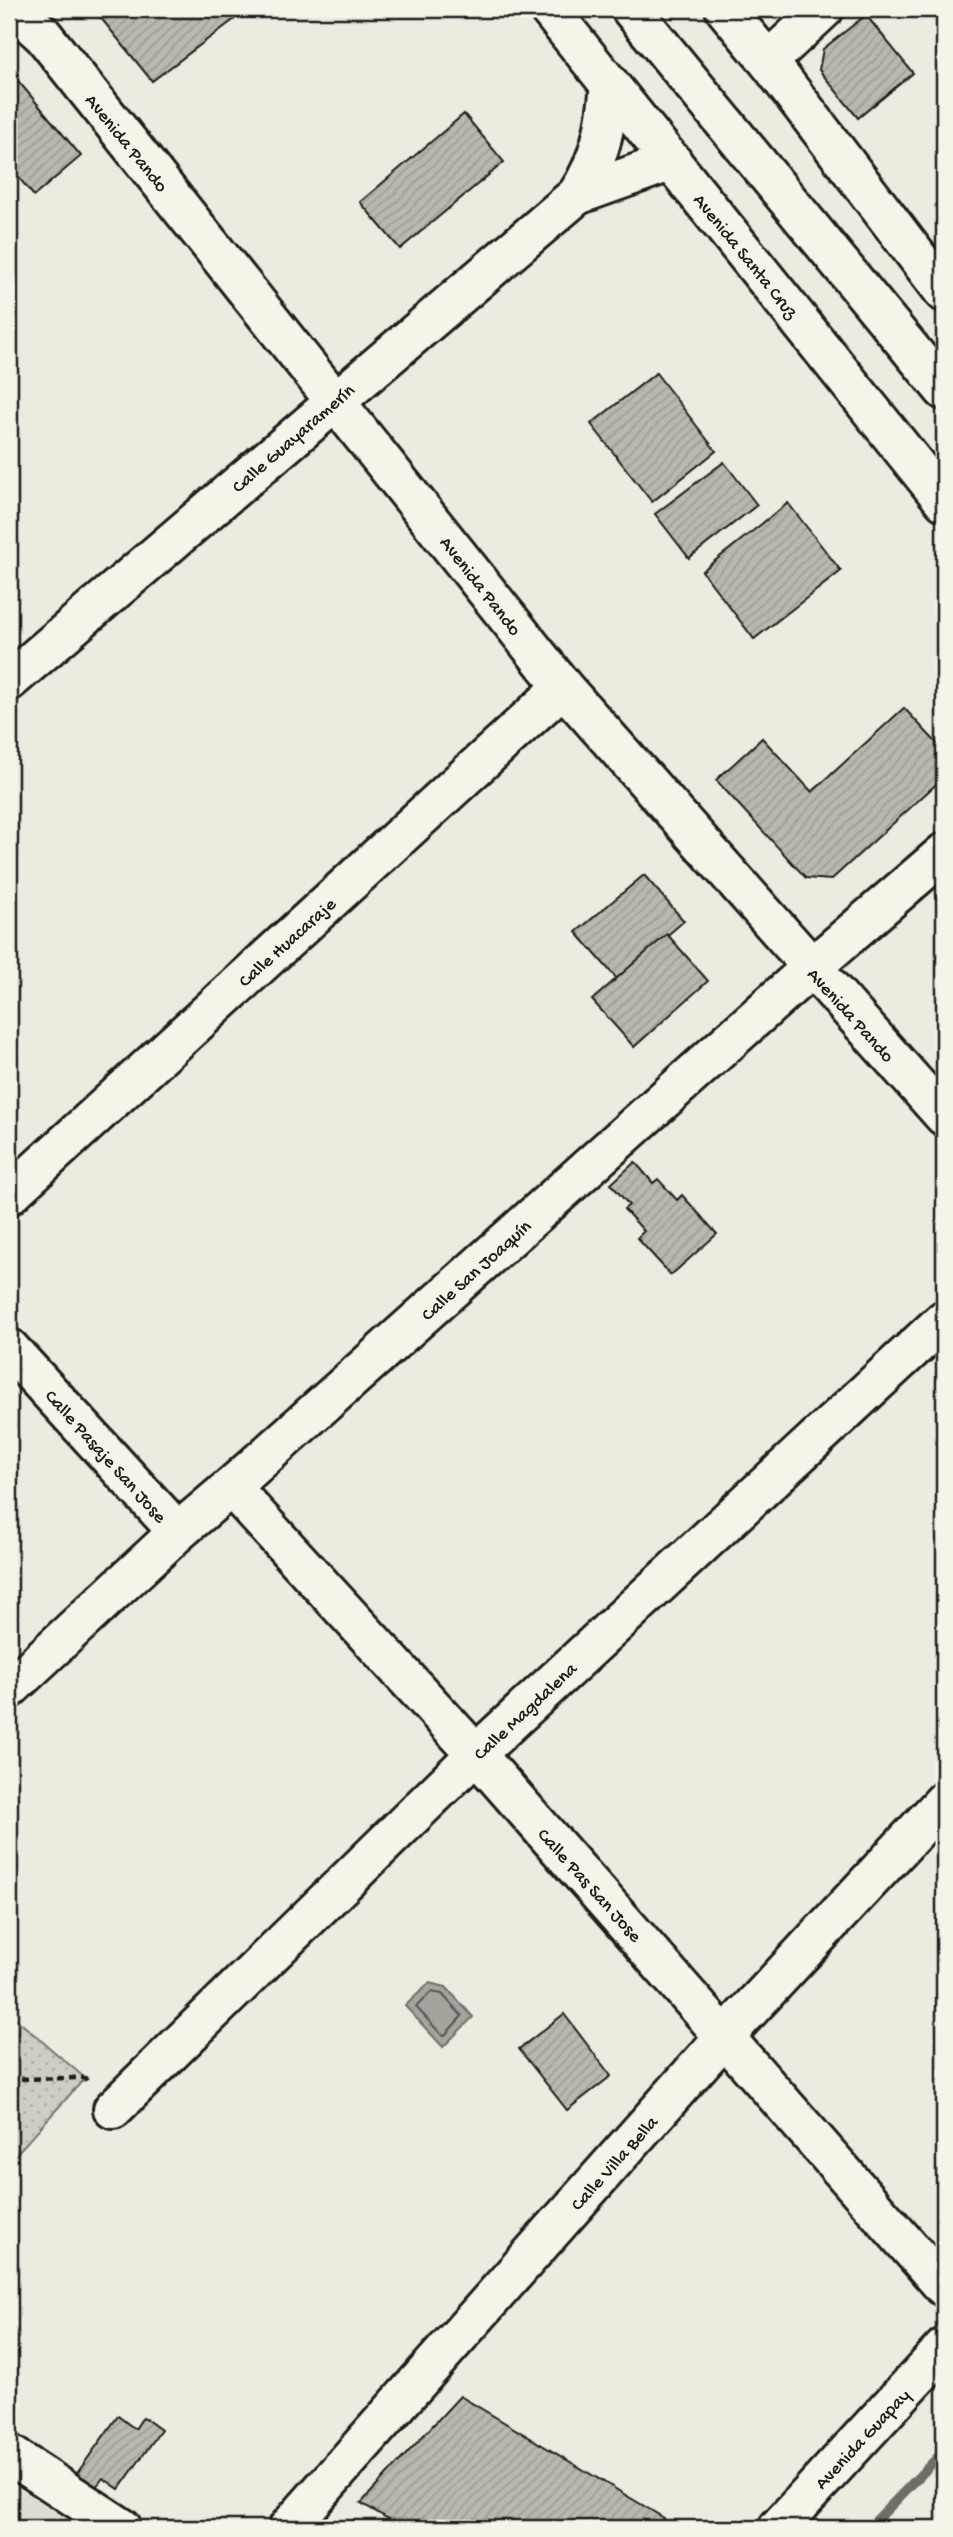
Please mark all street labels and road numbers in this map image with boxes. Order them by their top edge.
street label: Avenida Pando [79,90,172,198]
street label: Avenida Santa Cruz [687,190,802,325]
street label: Calle Guayaramerín [228,380,360,499]
street label: Avenida Pando [433,533,525,642]
street label: Calle Huacaraje [235,894,342,993]
street label: Avenida Pando [801,964,898,1069]
street label: Calle San Joaquín [418,1216,537,1327]
street label: Calle Pasaje San Jose [38,1386,170,1529]
street label: Calle Magdalena [470,1658,584,1766]
street label: Calle Pas San Jose [531,1825,646,1948]
street label: Calle Villa Bella [567,2111,665,2217]
street label: Avenida Guapay [811,2385,917,2496]

